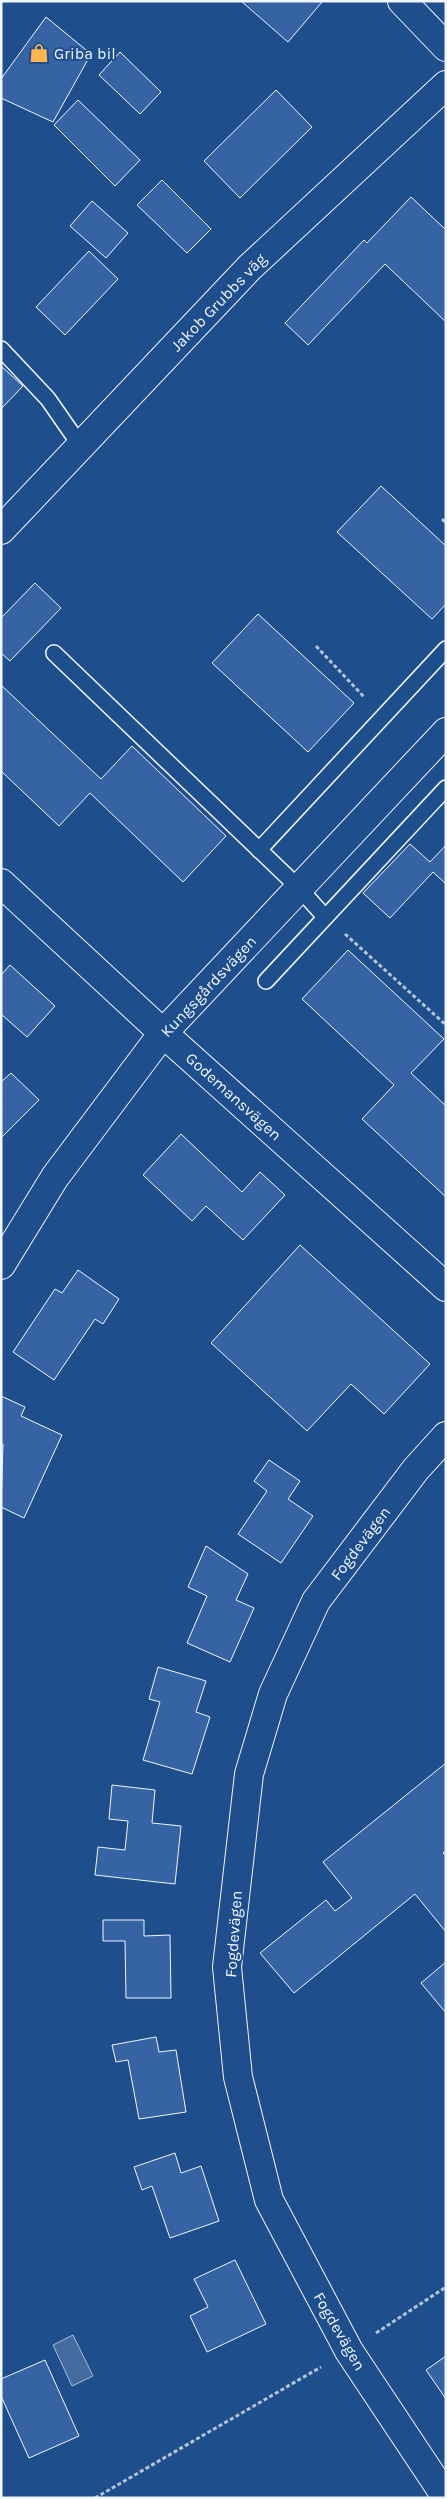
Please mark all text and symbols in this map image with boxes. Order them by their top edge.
shop icon: Griba bil [28,42,50,64]
place label: Griba bil [54,44,116,63]
street label: Jakob Grubbs väg [167,249,270,355]
street label: Kungsgårdsvägen [156,932,260,1041]
street label: Godemansvägen [182,1048,285,1144]
street label: Fogdevägen [327,1503,394,1584]
street label: Fogdevägen [221,1890,246,1978]
street label: Fogdevägen [310,2289,370,2374]

